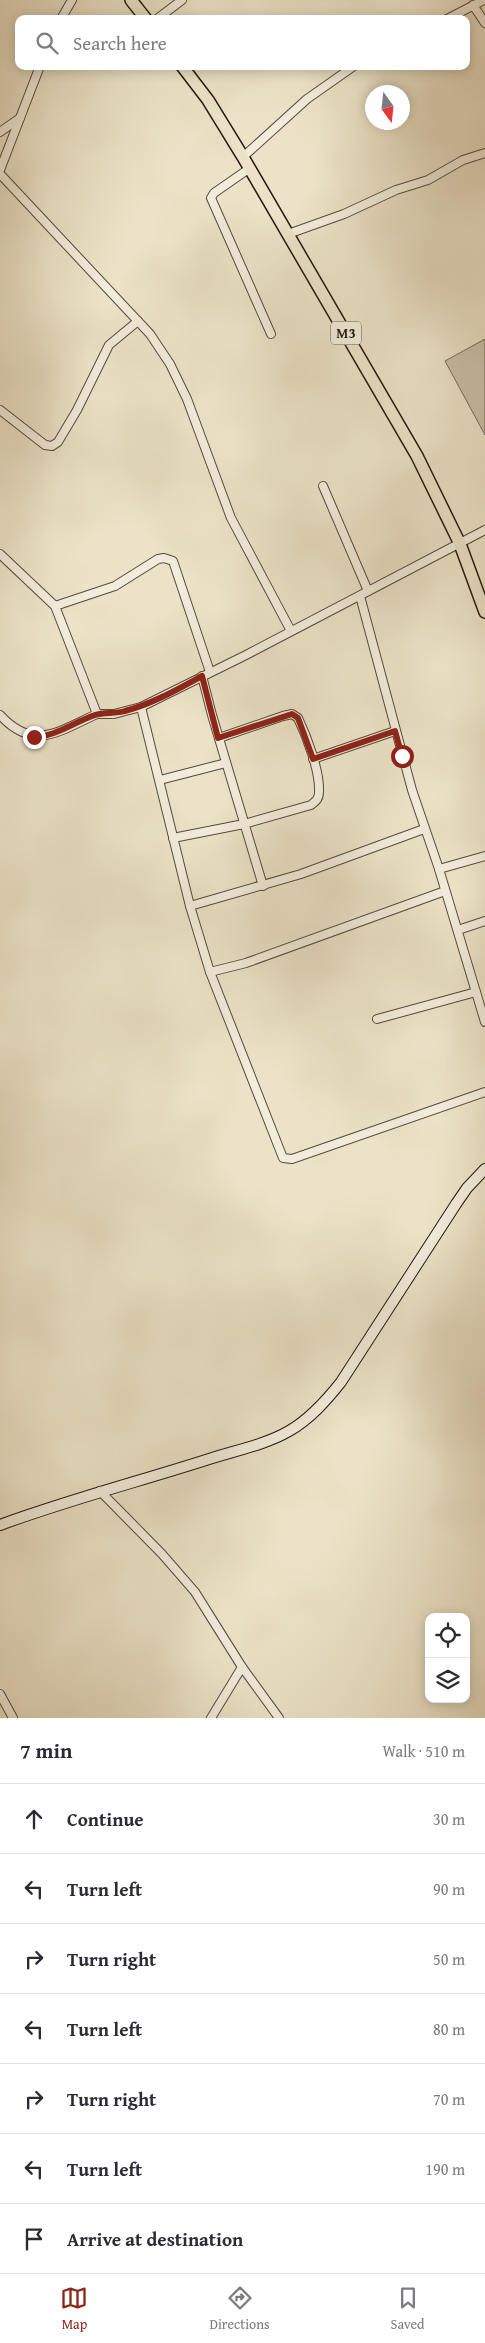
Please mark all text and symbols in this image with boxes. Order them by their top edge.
search box [15,15,470,70]
icon: search [33,29,61,57]
text: Search here [73,29,167,57]
north arrow [365,85,410,130]
road number: M3 [331,322,361,344]
route end [23,726,46,749]
route start [391,745,414,768]
map controls [425,1613,470,1703]
button: locate [425,1613,470,1658]
button: layers [425,1658,470,1703]
text: 7 min [20,1735,72,1766]
text: Walk · 510 m [382,1739,465,1763]
icon: ahead [20,1805,48,1833]
text: Continue [67,1805,144,1833]
text: 30 m [433,1807,465,1831]
icon: left [20,1875,48,1903]
text: Turn left [67,1875,142,1903]
text: 90 m [433,1877,465,1901]
icon: right [20,1945,48,1973]
text: Turn right [67,1945,156,1973]
text: 50 m [433,1947,465,1971]
icon: left [20,2015,48,2043]
text: Turn left [67,2015,142,2043]
text: 80 m [433,2017,465,2041]
icon: right [20,2085,48,2113]
text: Turn right [67,2085,156,2113]
text: 70 m [433,2087,465,2111]
icon: left [20,2155,48,2183]
text: Turn left [67,2155,142,2183]
text: 190 m [425,2157,465,2181]
icon: arrive [20,2225,48,2253]
text: Arrive at destination [67,2225,243,2253]
tab: Map [60,2284,88,2334]
tab: Directions [209,2284,270,2334]
tab: Saved [391,2284,425,2334]

